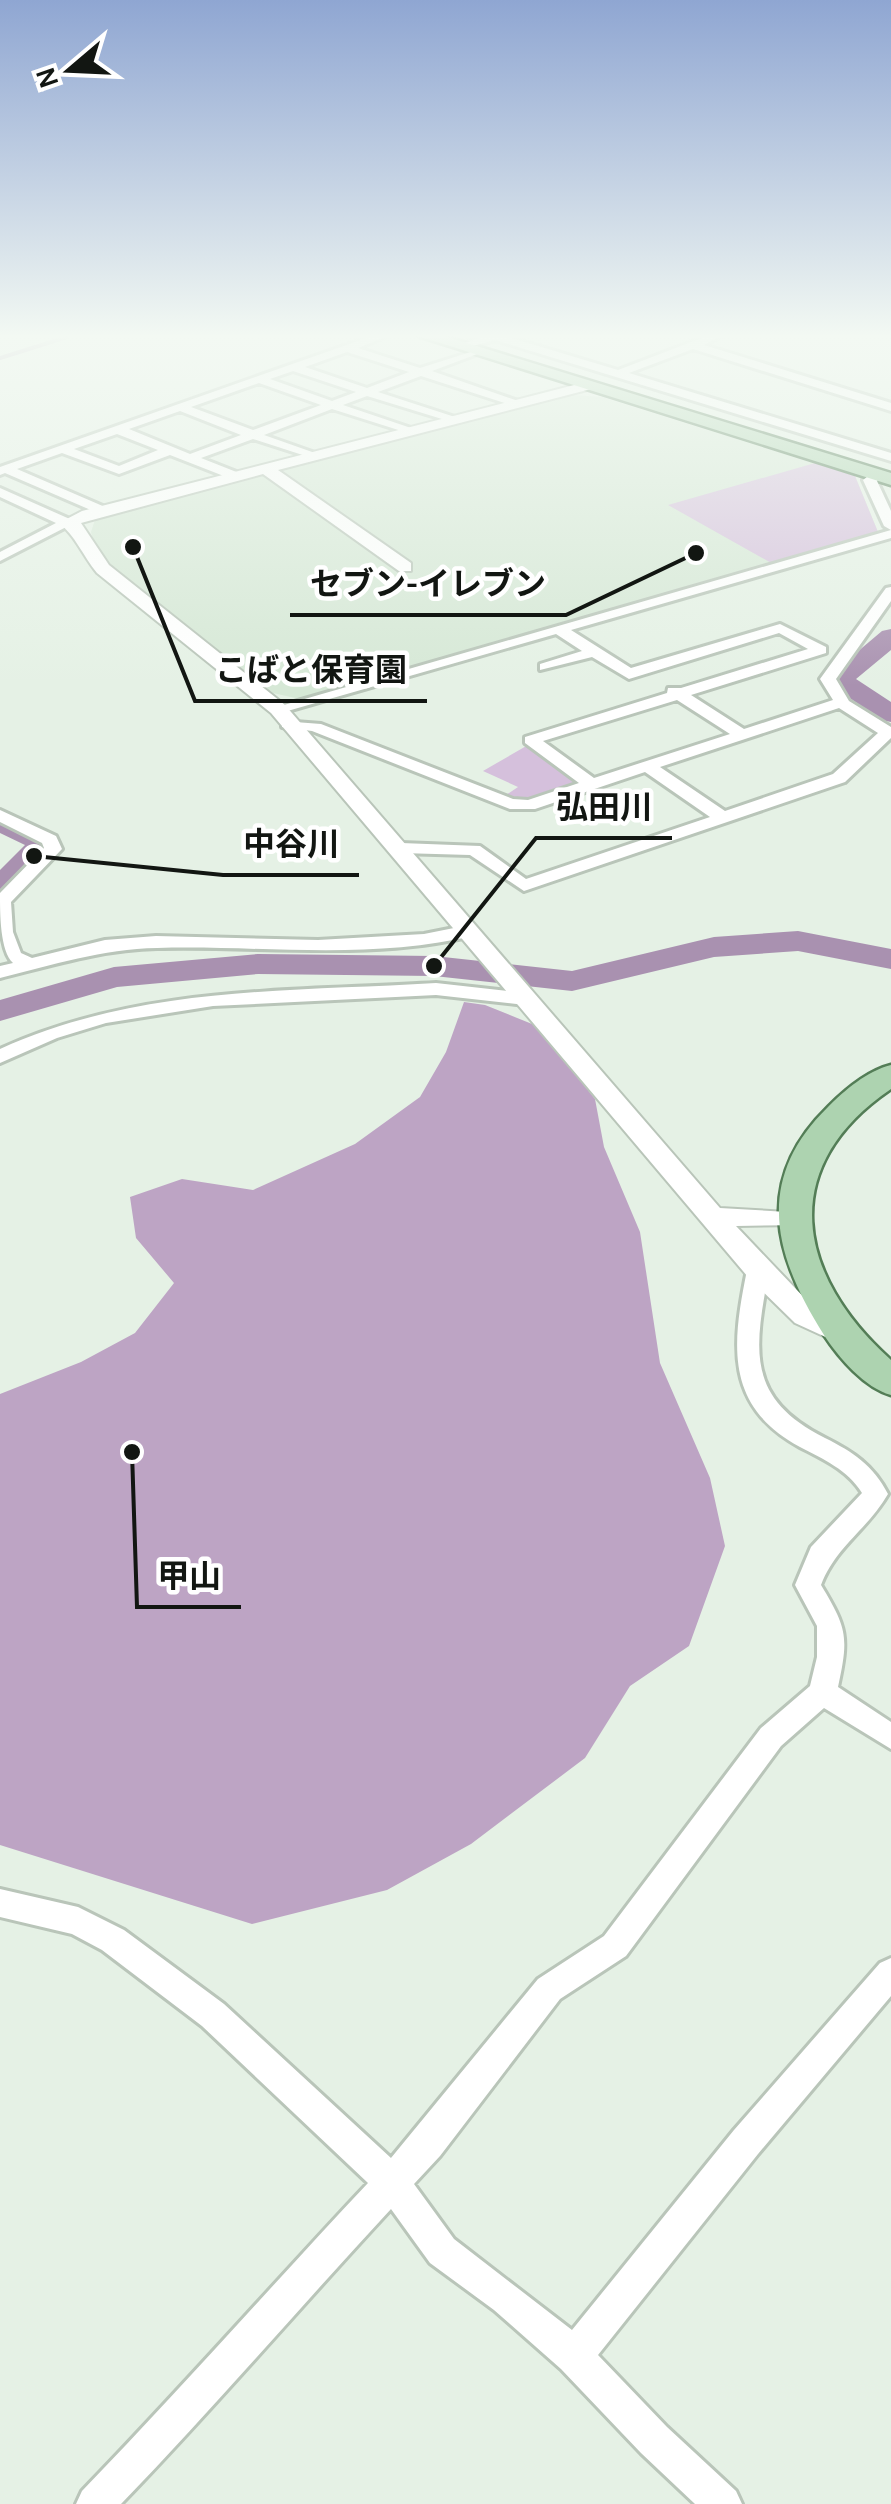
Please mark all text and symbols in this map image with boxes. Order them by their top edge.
north arrow [20,20,120,120]
text: N [28,63,66,93]
callout: セブン-イレブン [290,553,566,615]
text: セブン-イレブン [310,566,546,603]
callout: こばと保育園 [195,639,427,701]
text: こばと保育園 [215,652,407,689]
callout: 弘田川 [536,776,672,838]
text: 弘田川 [556,789,652,826]
callout: 中谷川 [223,813,359,875]
text: 中谷川 [243,826,339,863]
callout: 甲山 [137,1545,241,1607]
text: 甲山 [157,1558,221,1595]

